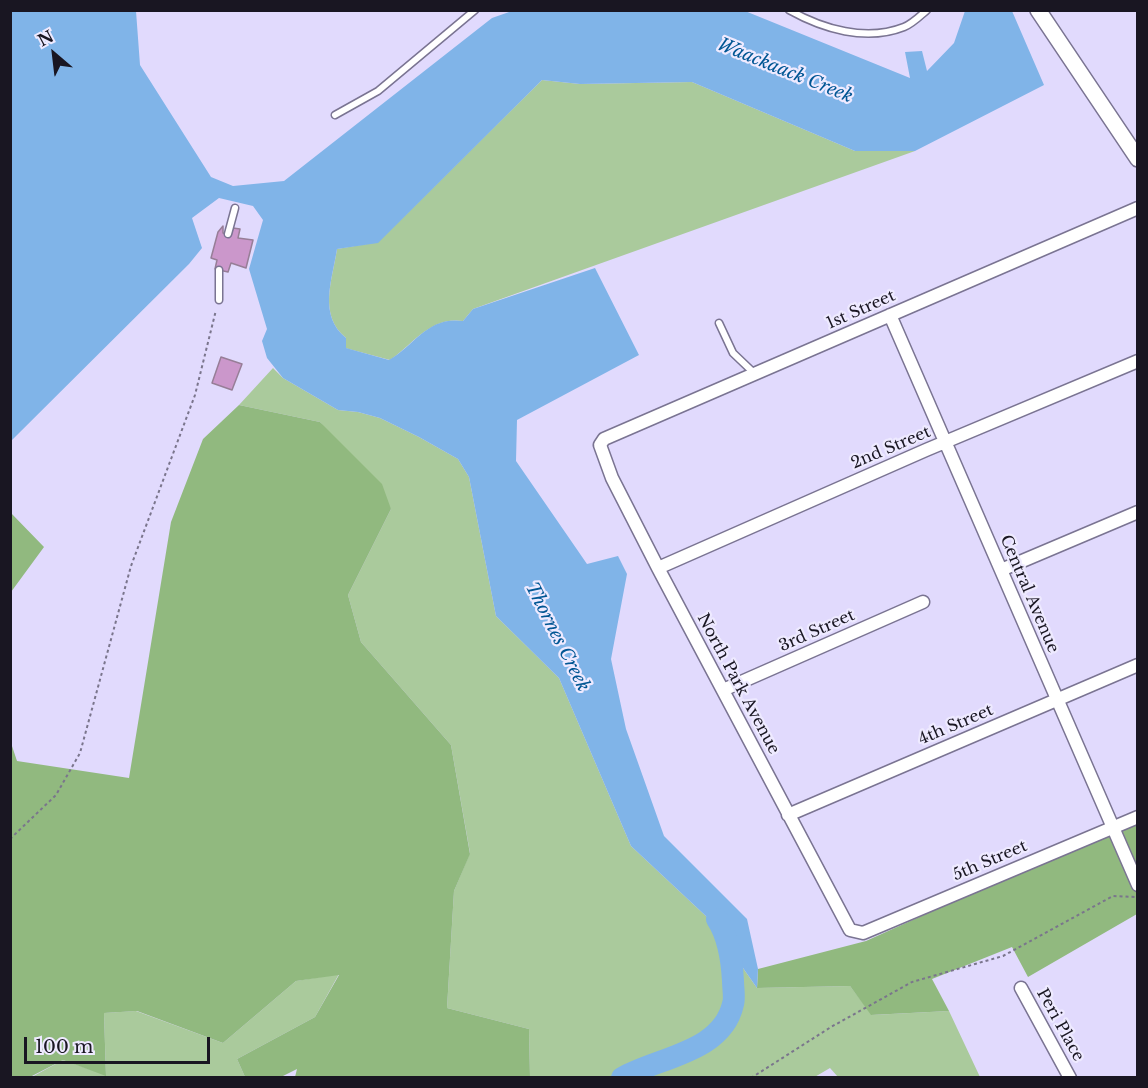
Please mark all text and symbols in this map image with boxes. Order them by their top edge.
north arrow [24,24,84,84]
text: N [34,26,57,50]
water label: Waackaack Creek [714,34,856,108]
street label: 1st Street [824,286,898,334]
street label: 2nd Street [848,423,934,473]
street label: Central Avenue [995,532,1063,656]
water label: Thornes Creek [520,579,594,695]
street label: 3rd Street [776,606,858,656]
street label: North Park Avenue [693,610,783,758]
street label: 4th Street [916,701,996,749]
street label: 5th Street [950,837,1030,885]
street label: Peri Place [1032,985,1088,1065]
scale bar [27,1025,213,1063]
text: 100 m [35,1036,93,1058]

